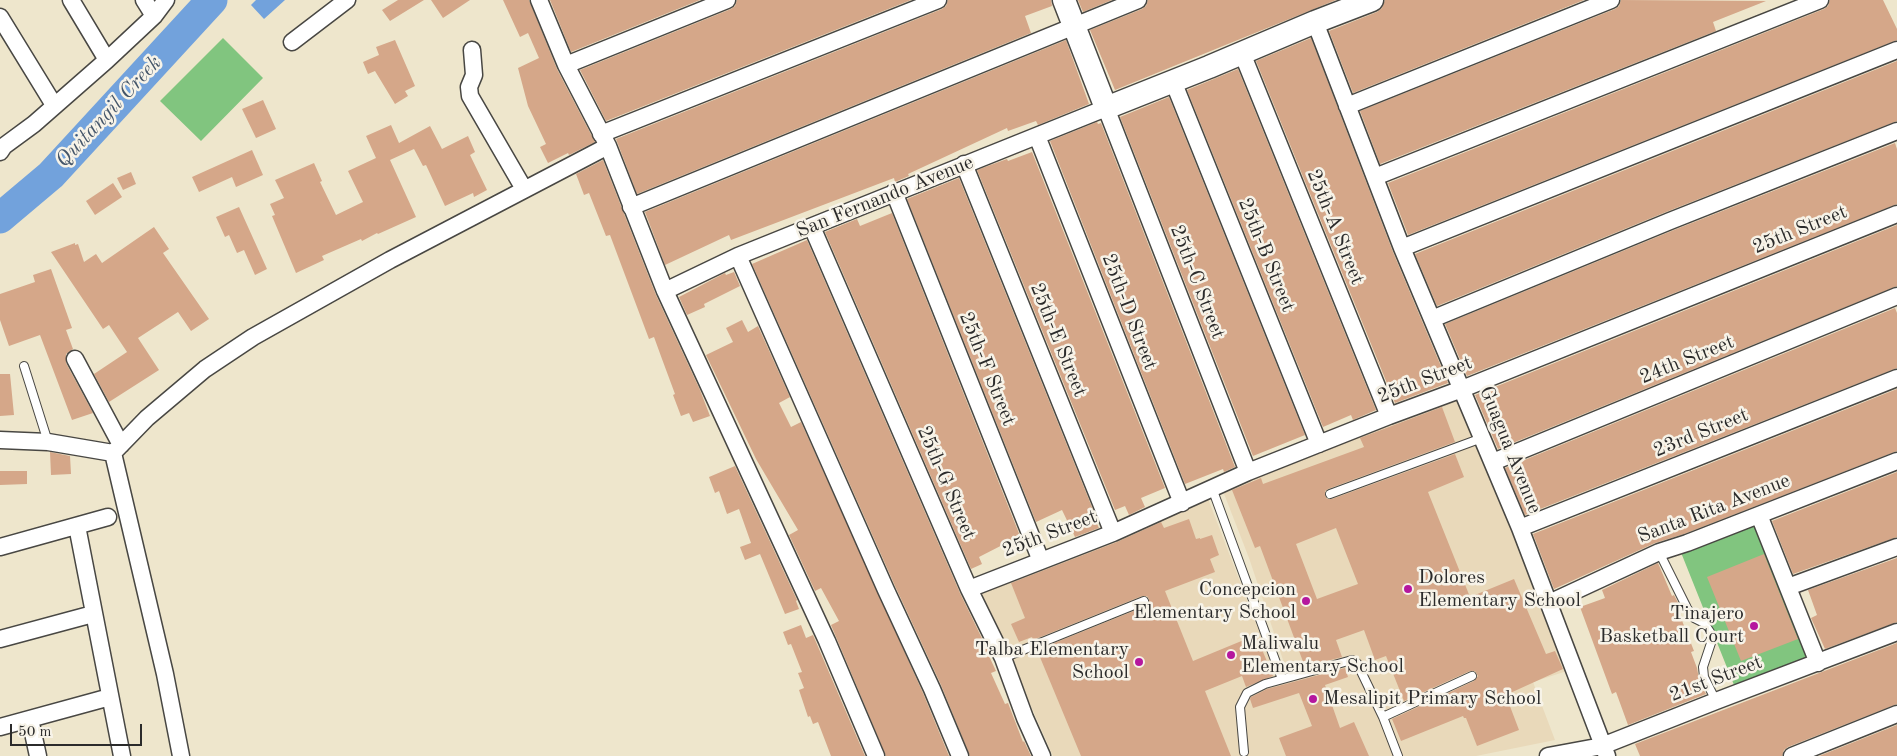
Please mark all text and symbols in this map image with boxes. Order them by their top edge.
water label: Quitangil Creek [51,51,167,173]
street label: San Fernando Avenue [793,150,977,244]
street label: 25th-A Street [1301,166,1369,288]
street label: 25th-B Street [1232,194,1300,316]
street label: 25th Street [1749,200,1851,260]
street label: 25th-C Street [1164,221,1230,343]
street label: 25th-D Street [1096,250,1162,374]
street label: 25th-E Street [1024,279,1092,401]
street label: 25th-F Street [953,309,1021,429]
street label: 24th Street [1636,330,1738,390]
street label: 25th Street [1374,351,1476,409]
street label: Guagua Avenue [1474,383,1546,517]
street label: 23rd Street [1650,403,1752,463]
street label: 25th-G Street [911,422,981,544]
street label: Santa Rita Avenue [1634,469,1794,549]
street label: 25th Street [999,505,1101,563]
place label: Dolores Elementary School [1418,566,1581,613]
place label: Concepcion Elementary School [1133,578,1296,625]
marker: Dolores Elementary School [1402,583,1414,595]
marker: Concepcion Elementary School [1300,595,1312,607]
place label: Tinajero Basketball Court [1599,602,1744,649]
marker: Tinajero Basketball Court [1748,620,1760,632]
place label: Maliwalu Elementary School [1241,632,1404,679]
place label: Talba Elementary School [975,638,1129,685]
marker: Maliwalu Elementary School [1225,649,1237,661]
street label: 21st Street [1666,650,1766,708]
marker: Talba Elementary School [1133,656,1145,668]
place label: Mesalipit Primary School [1323,687,1541,711]
marker: Mesalipit Primary School [1307,693,1319,705]
scale bar [12,714,145,746]
text: 50 m [18,725,52,740]

